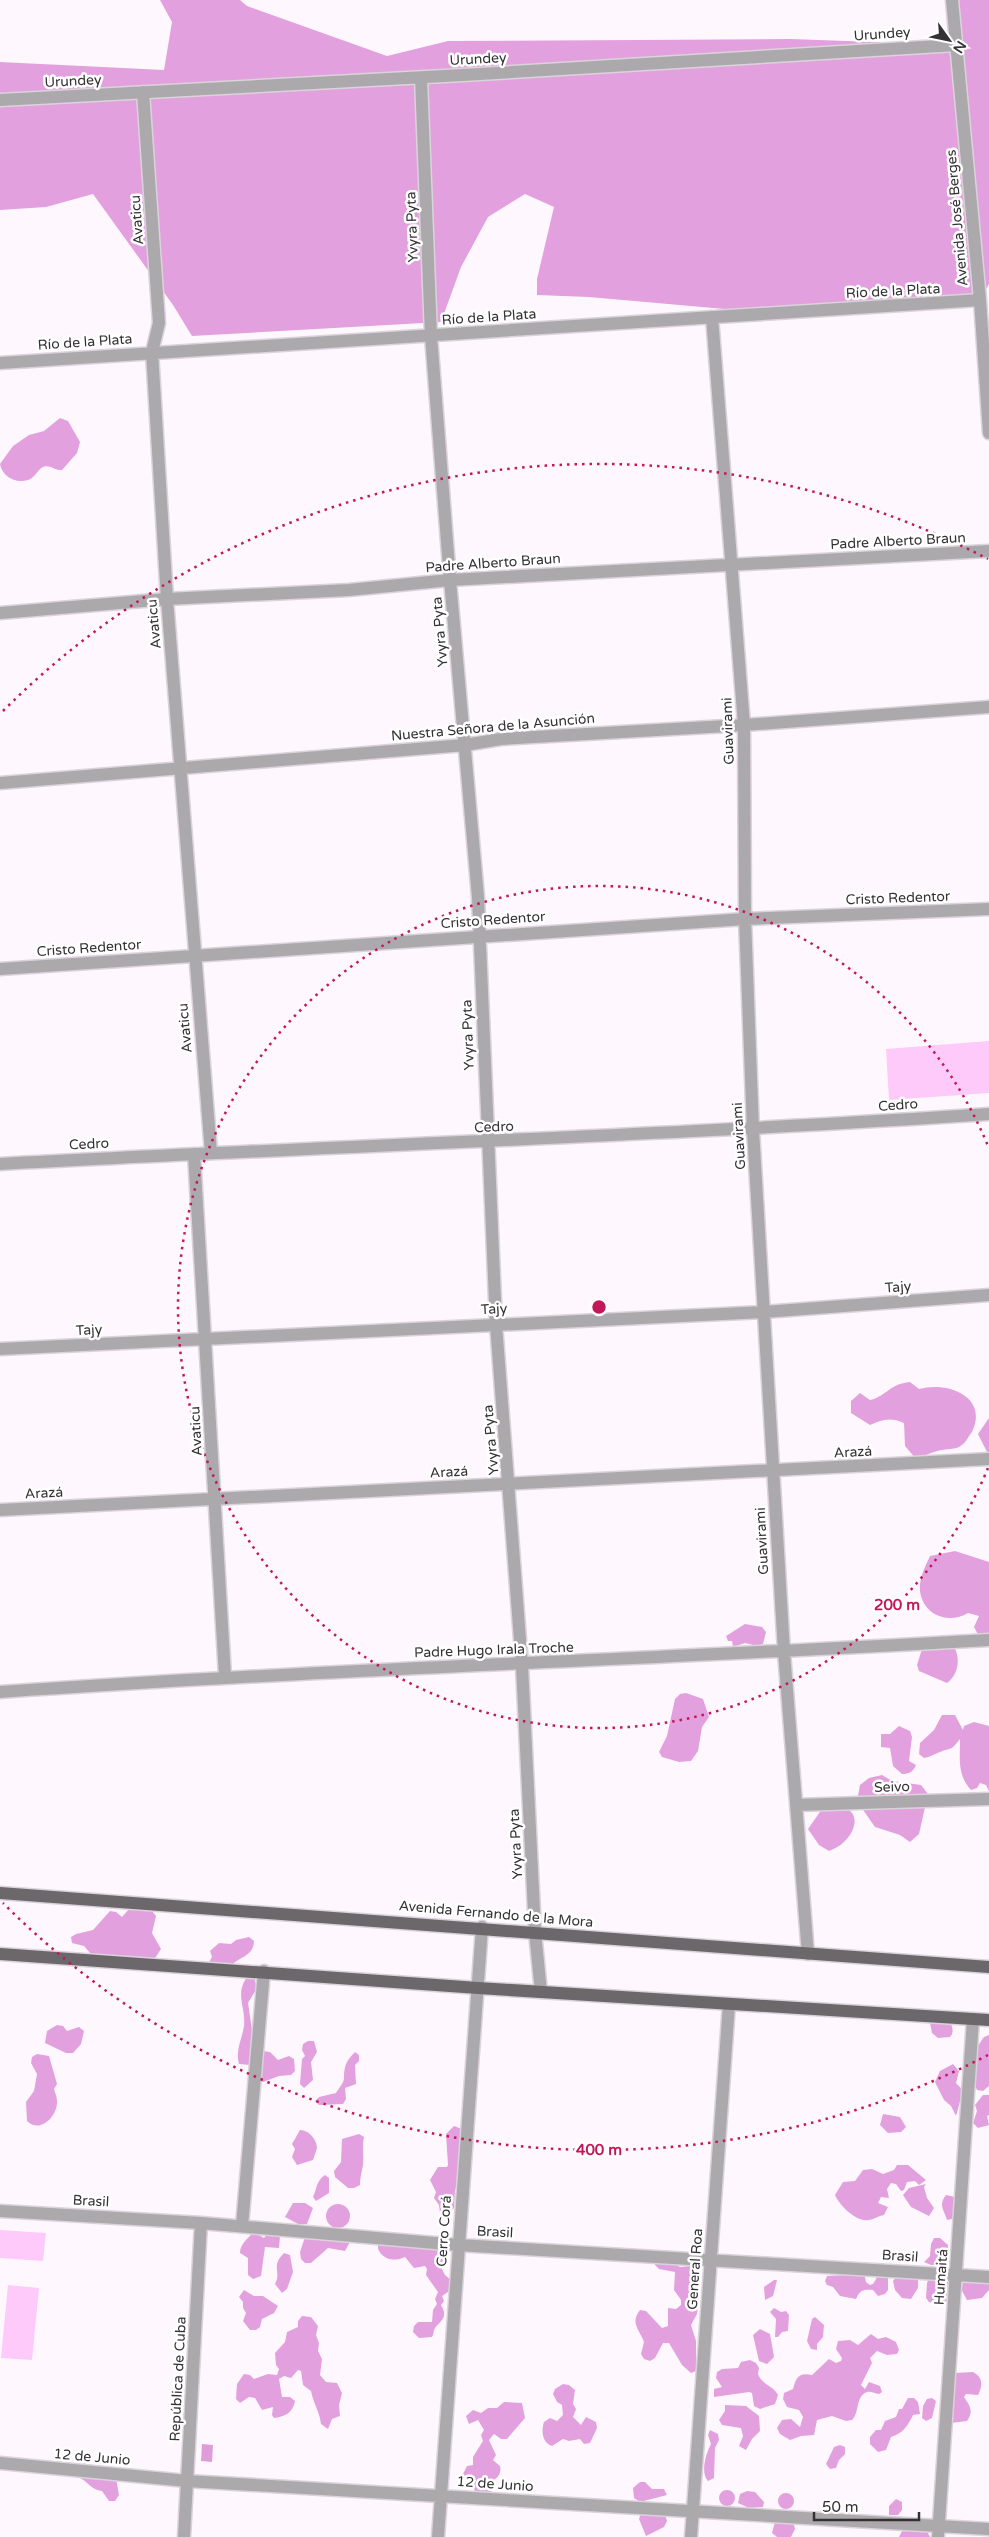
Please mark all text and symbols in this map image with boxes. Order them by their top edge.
north arrow [924,15,974,65]
street label: Urundey [853,23,911,44]
text: N [949,37,970,56]
street label: Urundey [449,49,507,69]
street label: Urundey [44,71,102,91]
street label: Avenida José Berges [943,149,971,287]
street label: Yvyra Pyta [402,191,422,263]
street label: Avaticu [127,195,147,245]
street label: Río de la Plata [845,280,941,302]
street label: Río de la Plata [441,305,537,329]
street label: Río de la Plata [37,330,133,354]
street label: Padre Alberto Braun [830,529,966,553]
street label: Padre Alberto Braun [425,550,561,576]
street label: Yvyra Pyta [428,596,452,668]
street label: Avaticu [143,598,165,650]
street label: Guavirami [718,697,738,765]
street label: Nuestra Señora de la Asunción [390,710,596,744]
street label: Cristo Redentor [845,888,951,908]
street label: Cristo Redentor [440,908,546,932]
street label: Cristo Redentor [36,936,142,960]
street label: Yvyra Pyta [458,999,478,1071]
street label: Avaticu [174,1002,196,1054]
street label: Cedro [877,1095,919,1115]
street label: Guavirami [729,1102,749,1170]
street label: Cedro [474,1118,514,1136]
street label: Cedro [69,1134,109,1154]
street label: Tajy [884,1278,912,1296]
centre of rings [590,1298,608,1316]
street label: Tajy [480,1300,508,1318]
street label: Tajy [75,1321,103,1339]
street label: Yvyra Pyta [479,1404,503,1476]
street label: Avaticu [186,1406,206,1456]
street label: Arazá [833,1443,873,1461]
street label: Arazá [429,1463,469,1481]
street label: Arazá [24,1484,64,1502]
street label: Guavirami [752,1507,772,1575]
text: 200 m [874,1596,920,1614]
street label: Padre Hugo Irala Troche [414,1639,574,1661]
street label: Seivo [874,1778,910,1796]
street label: Yvyra Pyta [506,1808,526,1880]
street label: Avenida Fernando de la Mora [398,1897,594,1931]
text: 400 m [576,2141,622,2159]
street label: Brasil [72,2192,110,2210]
street label: Cerro Corá [433,2195,455,2267]
street label: Brasil [476,2223,514,2241]
street label: General Roa [684,2228,706,2310]
street label: Brasil [881,2246,919,2266]
street label: Humaitá [931,2248,951,2306]
street label: República de Cuba [166,2316,190,2442]
street label: 12 de Junio [53,2445,131,2469]
street label: 12 de Junio [456,2473,534,2495]
scale bar [814,2490,919,2522]
text: 50 m [822,2498,859,2516]

